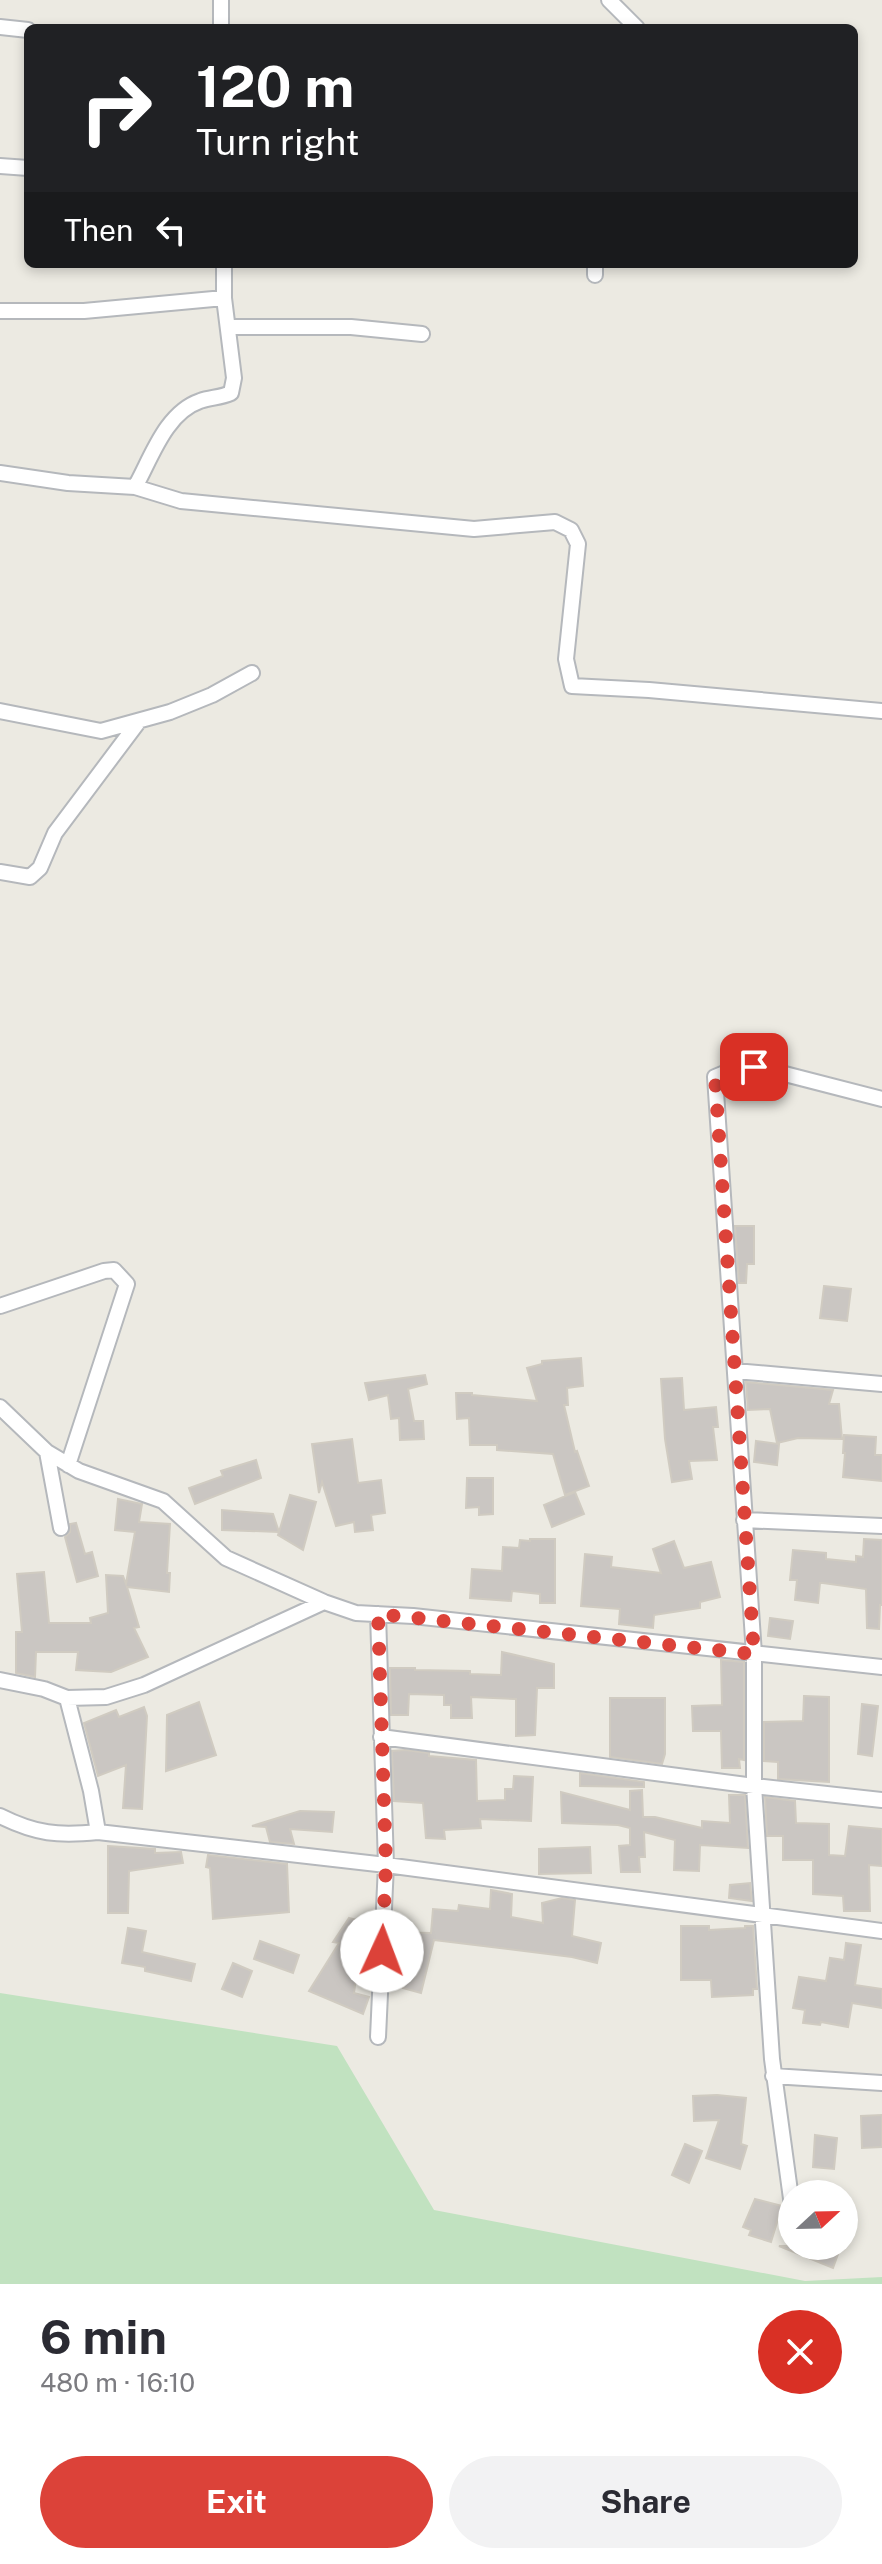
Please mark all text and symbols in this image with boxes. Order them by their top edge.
text: 120 m [196,54,354,120]
icon: right [64,56,168,160]
text: Turn right [196,121,359,163]
icon: left [149,208,193,252]
text: Then [64,212,133,248]
pin [720,1033,788,1101]
icon: arrive [732,1045,776,1089]
position arrow [340,1909,424,1993]
north arrow [778,2180,858,2260]
map controls [778,2180,858,2260]
text: 6 min [40,2308,167,2365]
button: close [758,2310,842,2394]
text: 480 m · 16:10 [40,2367,195,2398]
button: Exit [40,2456,433,2548]
button: Share [449,2456,842,2548]

